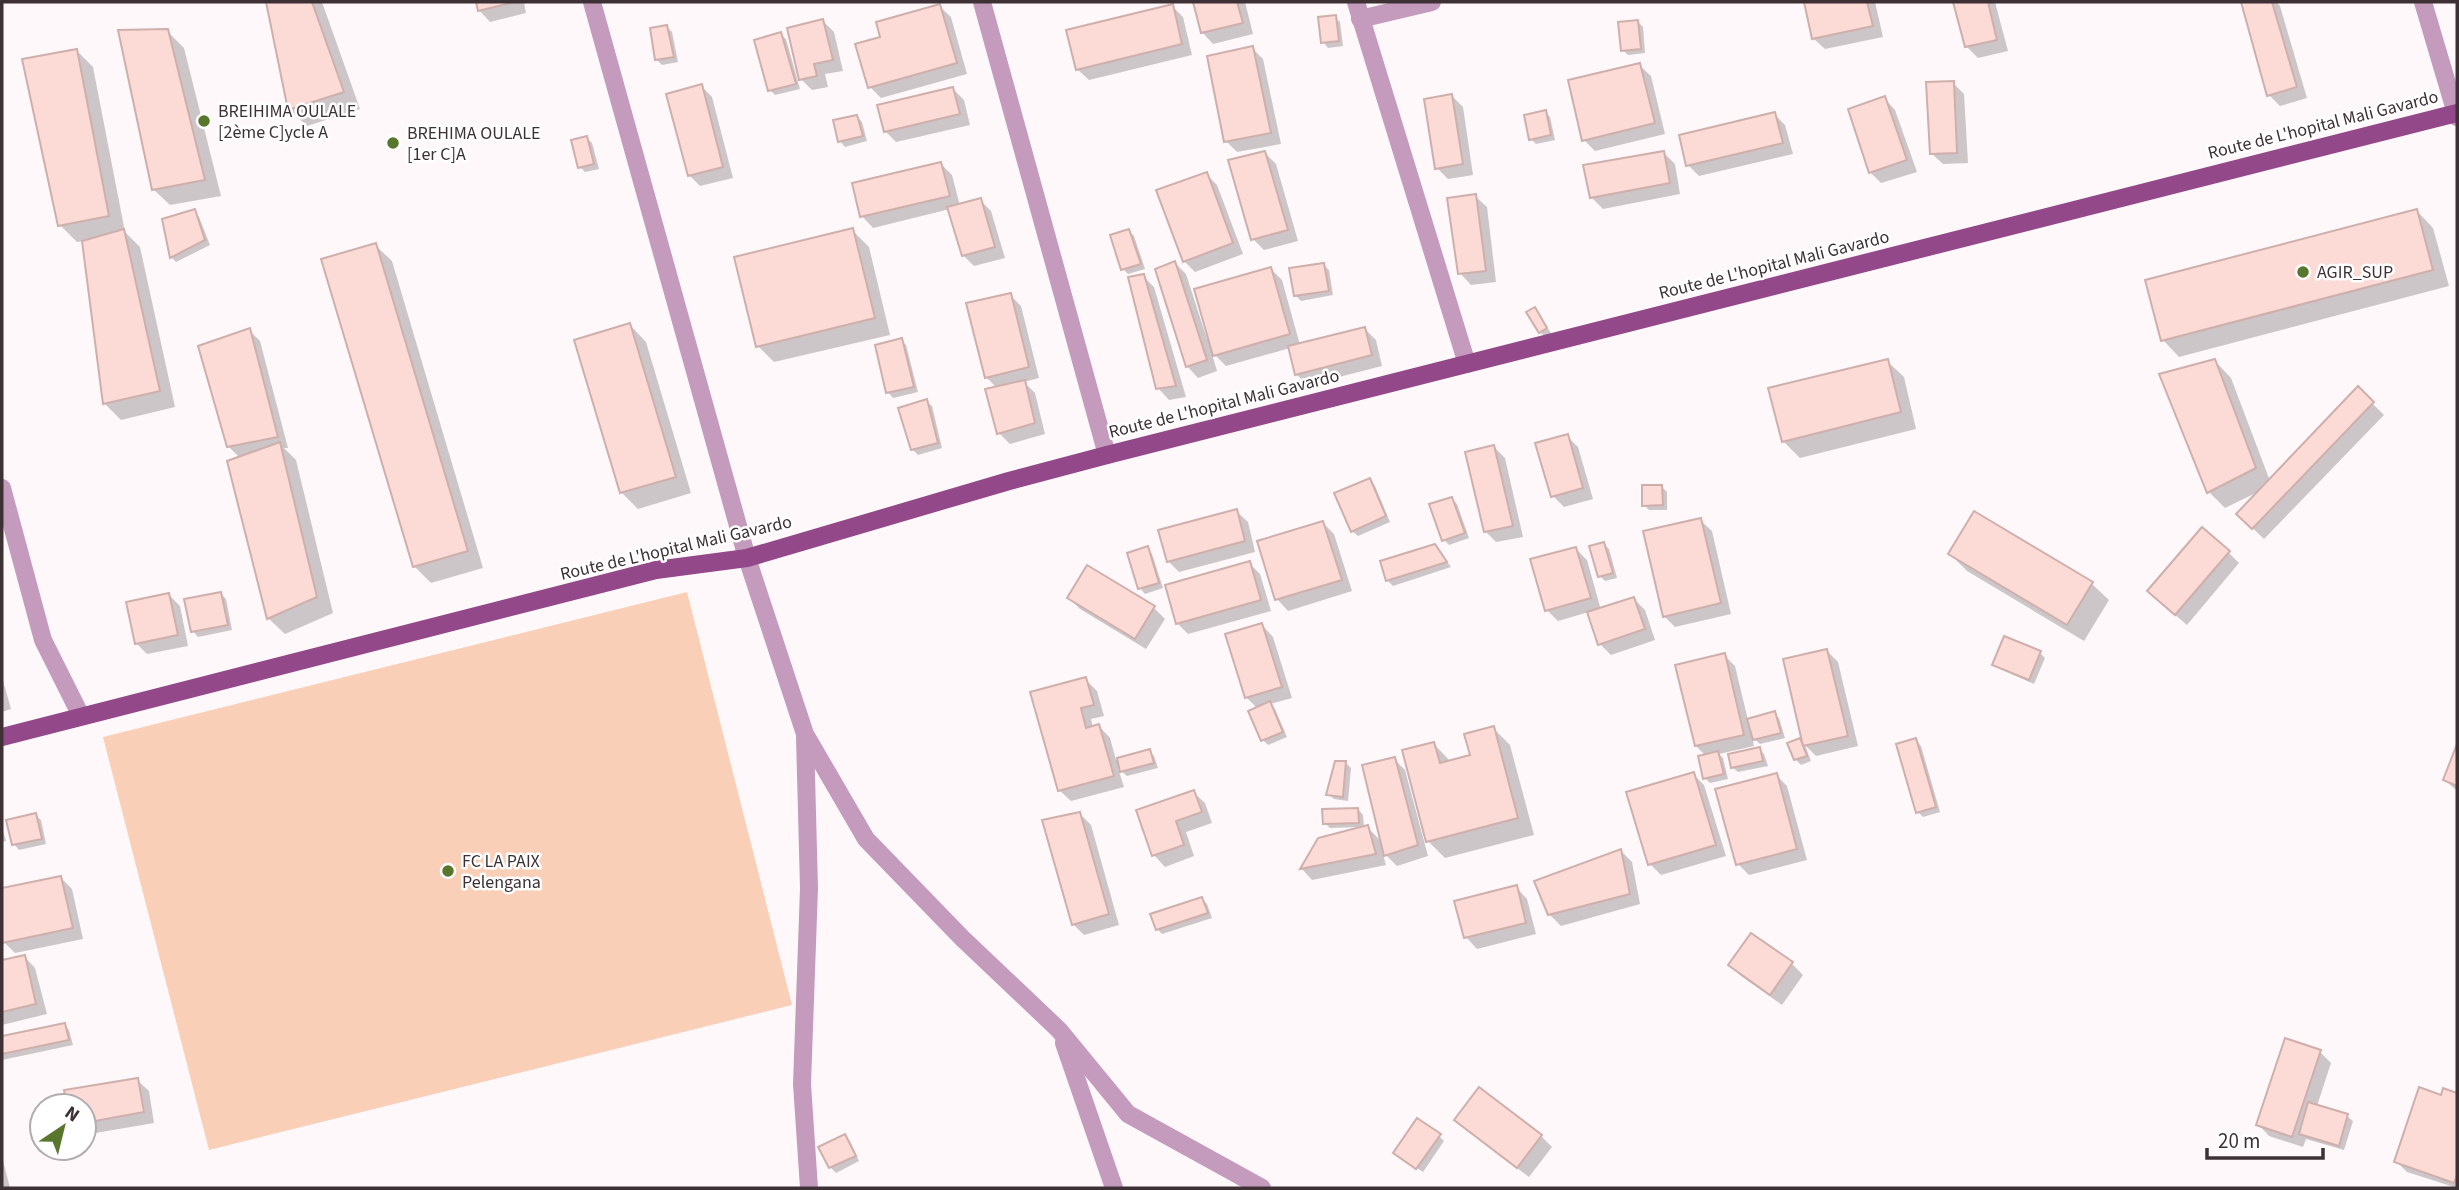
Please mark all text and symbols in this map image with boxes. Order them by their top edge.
street label: Route de L'hopital Mali Gavardo [2205,84,2441,166]
place label: BREIHIMA OULALE [2ème C]ycle A [218,99,356,145]
marker: BREIHIMA OULALE [2ème C]ycle A [196,113,212,129]
place label: BREHIMA OULALE [1er C]A [407,121,541,167]
marker: BREHIMA OULALE [1er C]A [385,135,401,151]
street label: Route de L'hopital Mali Gavardo [1656,224,1892,306]
place label: AGIR_SUP [2317,260,2393,285]
marker: AGIR_SUP [2295,264,2311,280]
street label: Route de L'hopital Mali Gavardo [1106,363,1342,445]
street label: Route de L'hopital Mali Gavardo [558,509,794,587]
place label: FC LA PAIX Pelengana [462,849,541,895]
marker: FC LA PAIX Pelengana [440,863,456,879]
north arrow [28,1092,98,1162]
text: N [59,1100,85,1129]
scale bar [2207,1116,2322,1160]
text: 20 m [2218,1126,2260,1156]

